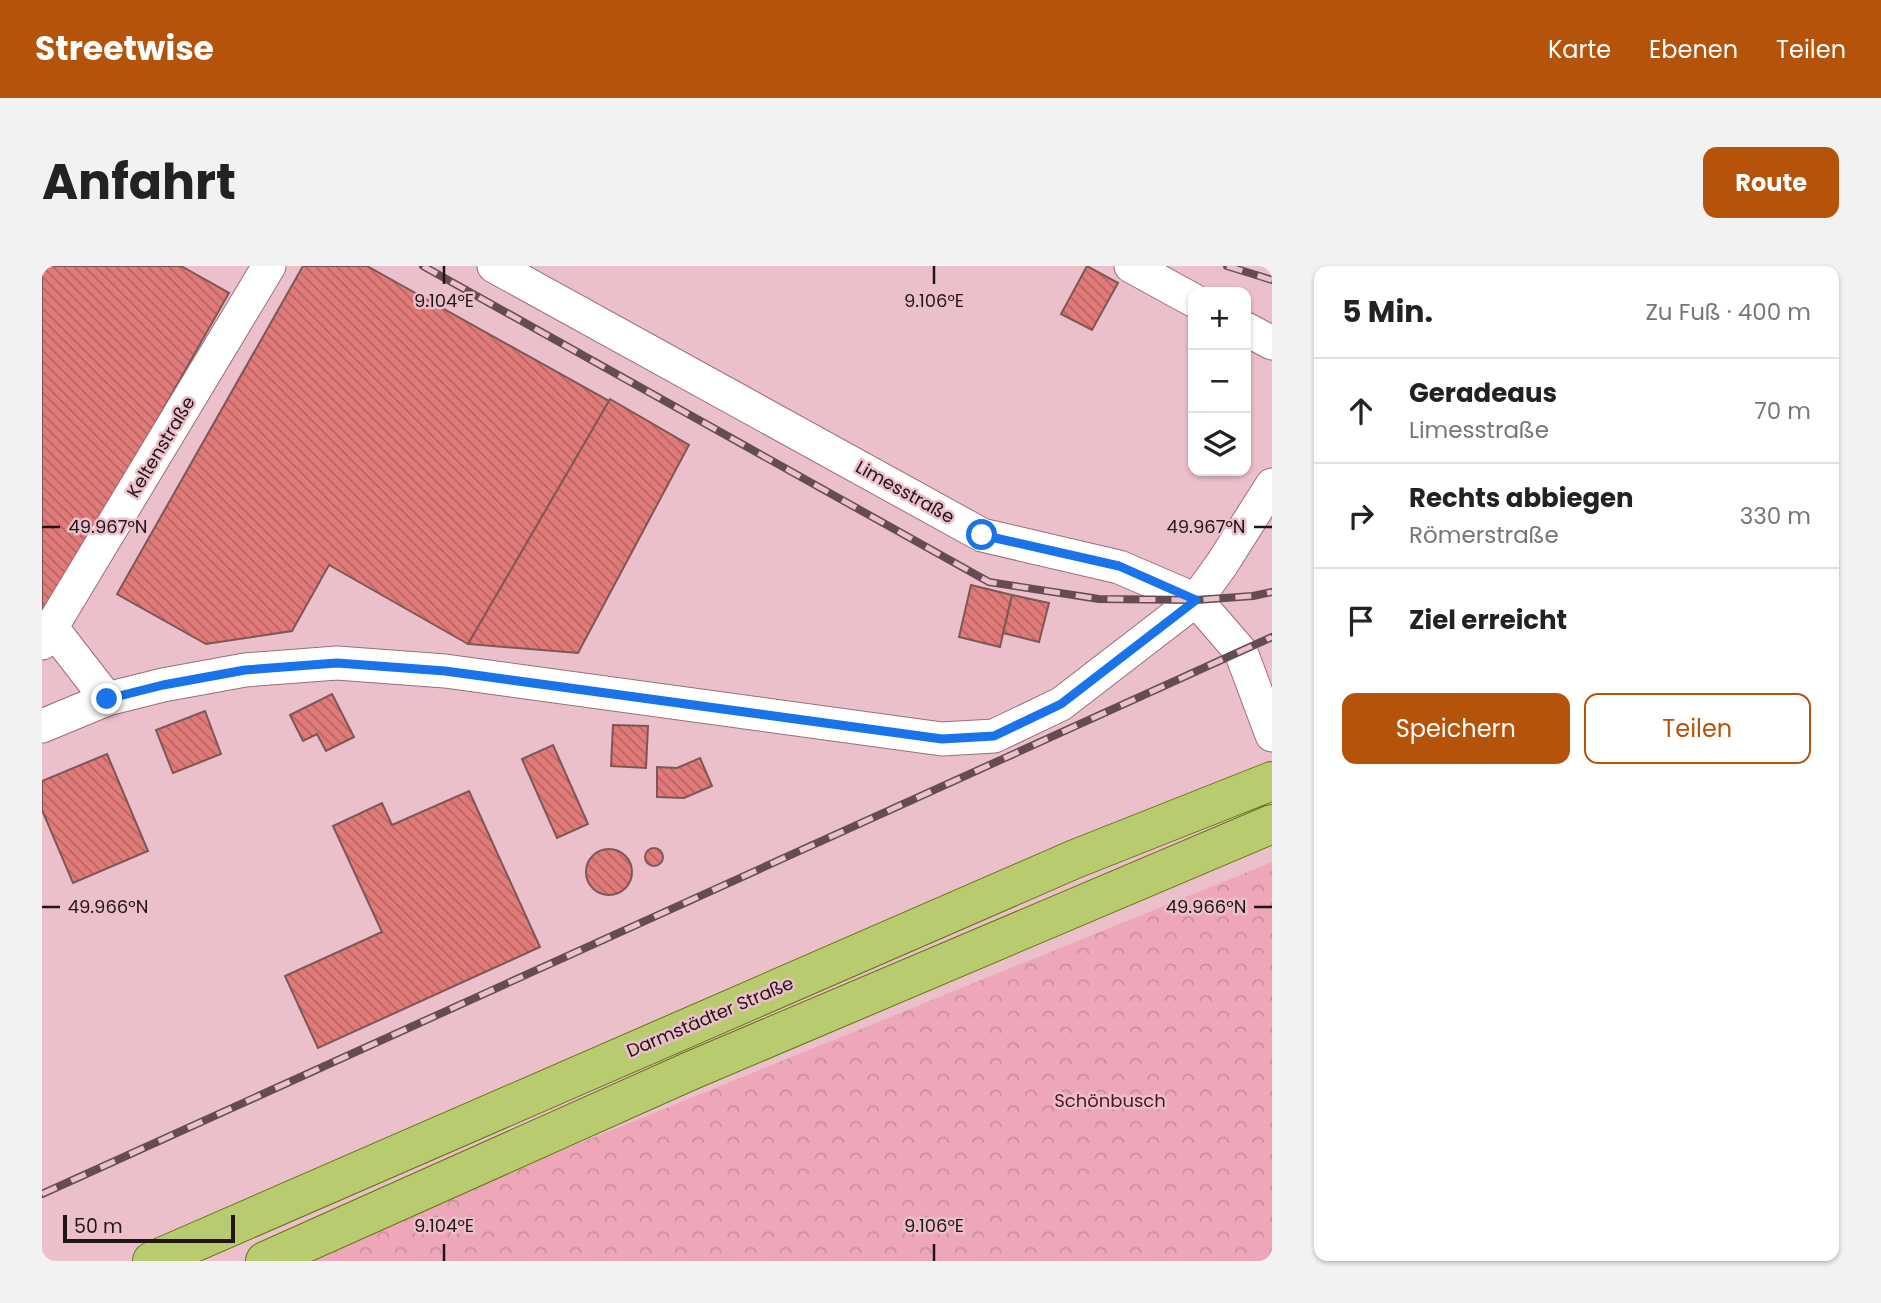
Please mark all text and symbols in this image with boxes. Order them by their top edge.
text: Streetwise [35,25,214,72]
text: Karte [1548,33,1611,66]
text: Ebenen [1649,33,1738,66]
text: Teilen [1776,33,1846,66]
button: Route [1703,147,1839,218]
text: Anfahrt [42,148,236,216]
map controls [1188,287,1251,476]
button: + [1188,287,1251,350]
text: 9.104°E [414,288,474,313]
text: 9.106°E [904,288,964,313]
text: 5 Min. [1342,290,1433,333]
text: Zu Fuß · 400 m [1645,296,1811,328]
button: − [1188,350,1251,413]
text: Geradeaus [1409,375,1557,411]
street label: Keltenstraße [121,392,201,502]
icon: ahead [1342,392,1380,430]
text: 70 m [1754,395,1811,427]
button: layers [1188,413,1251,476]
text: Limesstraße [1409,414,1549,446]
street label: Limesstraße [851,454,959,529]
text: Rechts abbiegen [1409,480,1634,516]
icon: right [1342,497,1380,535]
text: 330 m [1740,500,1811,532]
text: 49.967°N [68,514,148,539]
text: 49.967°N [1166,514,1246,539]
route start [966,519,997,550]
text: Römerstraße [1409,519,1559,551]
icon: arrive [1342,602,1380,640]
text: Ziel erreicht [1409,602,1567,638]
route end [91,683,122,714]
button: Speichern [1342,693,1570,764]
button: Teilen [1584,693,1811,764]
text: 49.966°N [68,894,148,919]
text: 49.966°N [1166,894,1246,919]
street label: Darmstädter Straße [622,970,797,1063]
park label: Schönbusch [1054,1088,1166,1113]
scale bar [63,1212,234,1244]
text: 50 m [74,1213,123,1240]
text: 9.104°E [414,1213,474,1238]
text: 9.106°E [904,1213,964,1238]

